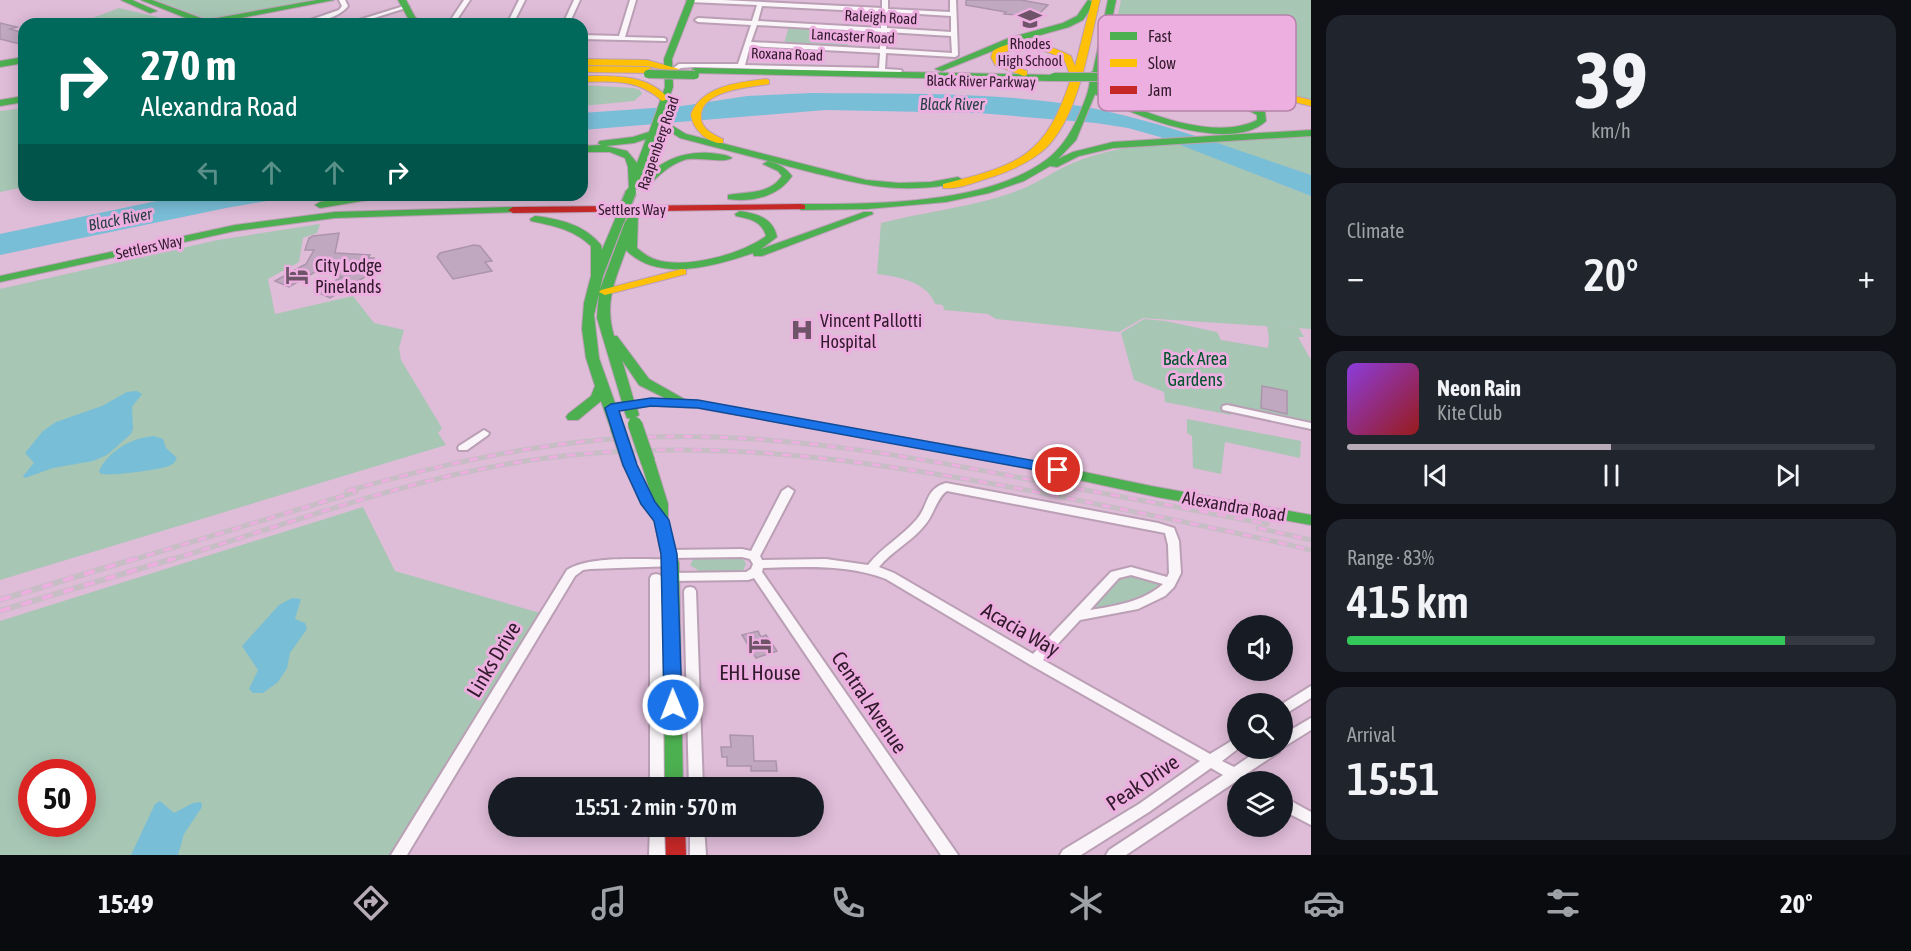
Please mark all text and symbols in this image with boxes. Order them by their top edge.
school or university icon: Rhodes High School [1017,6,1043,32]
street label: Raleigh Road [844,7,918,27]
legend [1098,15,1296,111]
street label: Lancaster Road [811,25,895,47]
text: Fast [1148,27,1172,45]
place label: Rhodes High School [997,35,1063,69]
text: 39 [1574,35,1648,125]
text: 270 m [141,41,236,89]
icon: right [42,42,120,120]
street label: Roxana Road [751,44,823,64]
text: Slow [1148,54,1176,72]
street label: Black River Parkway [926,72,1036,90]
text: Jam [1148,81,1172,99]
text: Alexandra Road [141,91,298,122]
street label: Raapenberg Road [634,94,682,192]
water label: Black River [920,95,985,113]
text: km/h [1591,119,1631,142]
icon: left [192,156,225,189]
icon: ahead [255,156,288,189]
icon: ahead [318,156,351,189]
icon: right [381,156,414,189]
street label: Settlers Way [598,201,666,218]
water label: Black River [87,204,155,234]
text: Climate [1347,219,1404,242]
street label: Settlers Way [114,232,184,262]
text: 20° [1584,249,1638,301]
place label: City Lodge Pinelands [315,255,382,297]
text: − [1347,257,1364,295]
text: + [1858,257,1875,295]
hotel icon: City Lodge Pinelands [284,262,310,288]
place label: Vincent Pallotti Hospital [820,310,922,352]
hospital icon: Vincent Pallotti Hospital [789,317,815,343]
park label: Back Area Gardens [1163,348,1227,390]
text: Neon Rain [1437,375,1521,401]
text: Kite Club [1437,401,1502,424]
pin [1032,444,1083,495]
icon: arrive [1041,453,1074,486]
icon: previous [1419,459,1452,492]
icon: pause [1595,459,1628,492]
icon: next [1771,459,1804,492]
street label: Alexandra Road [1181,487,1287,525]
text: Range · 83% [1347,546,1434,569]
text: 415 km [1347,576,1469,628]
street label: Acacia Way [978,597,1065,661]
map controls [1227,615,1293,837]
button: sound [1227,615,1293,681]
street label: Links Drive [461,617,525,701]
hotel icon: EHL House [747,631,773,657]
street label: Central Avenue [827,647,913,757]
place label: EHL House [719,660,801,684]
position arrow [641,673,705,737]
button: search [1227,693,1293,759]
text: Arrival [1347,723,1396,746]
street label: Peak Drive [1101,749,1183,815]
text: 15:51 [1347,753,1440,805]
speed limit sign: 50 [18,759,96,837]
button: layers [1227,771,1293,837]
text: 15:51 · 2 min · 570 m [575,794,737,820]
icon: directions [350,882,392,924]
icon: music [588,882,630,924]
icon: phone [827,882,869,924]
icon: climate [1065,882,1107,924]
icon: car [1303,882,1345,924]
icon: filters [1542,882,1584,924]
text: 15:49 [98,888,154,919]
text: 20° [1780,888,1813,919]

